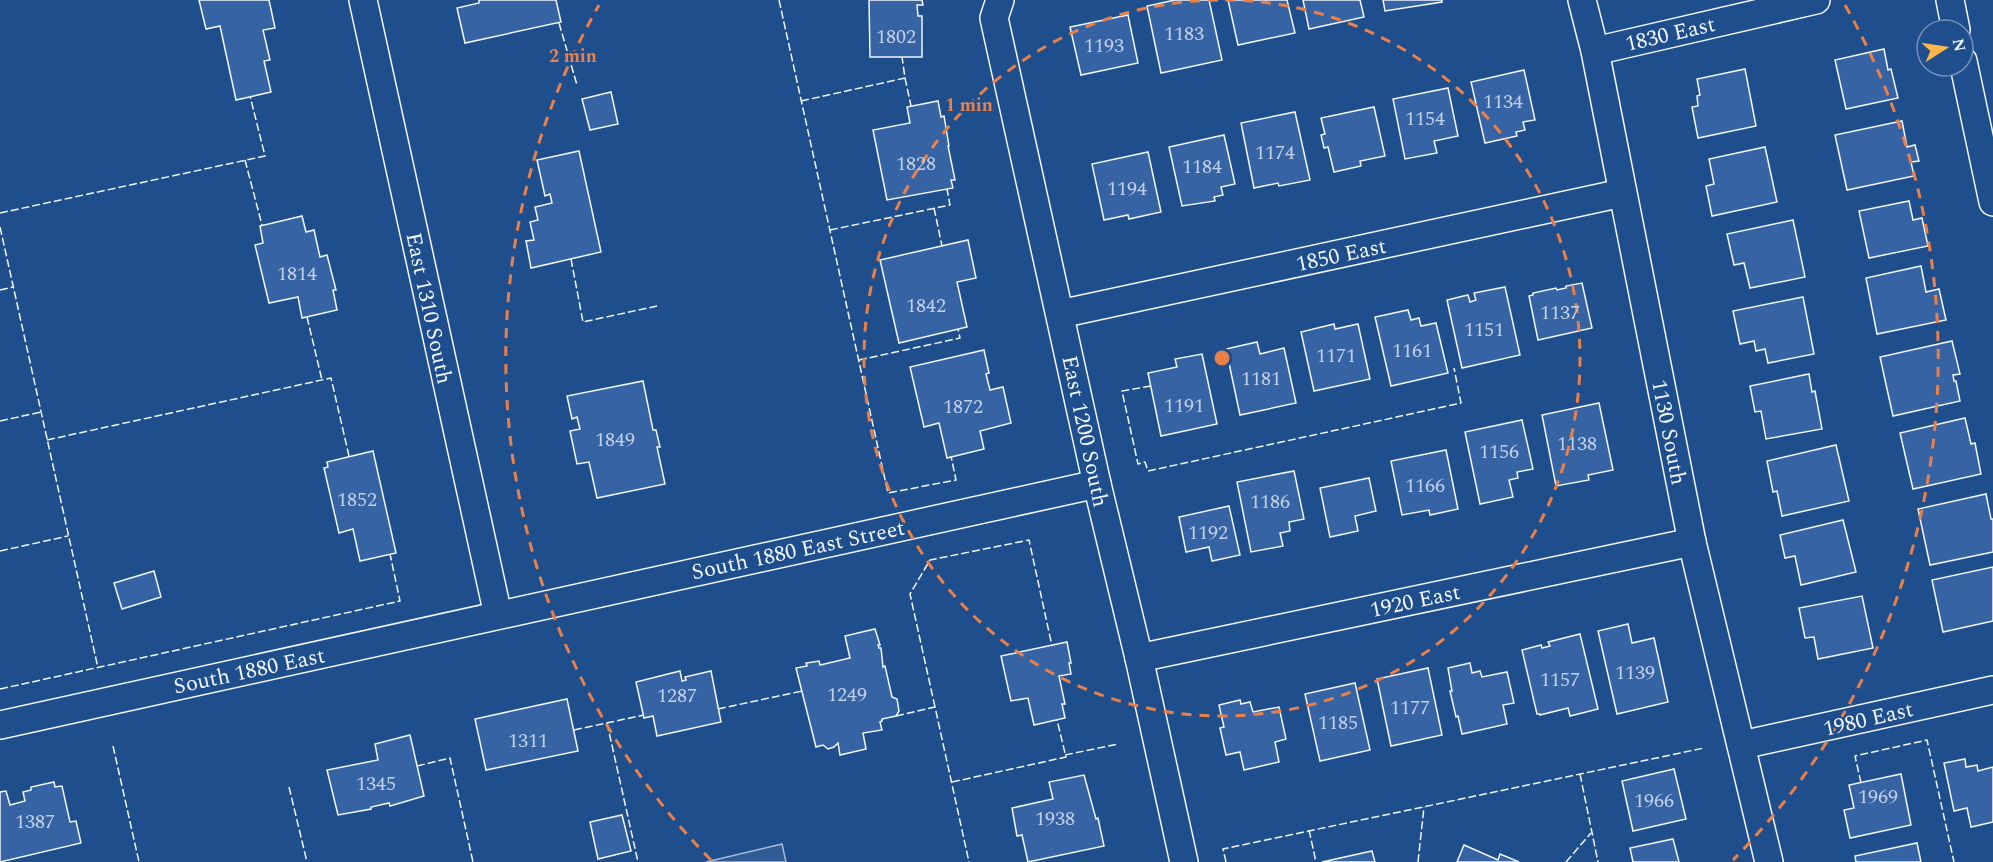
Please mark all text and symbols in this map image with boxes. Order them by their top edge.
street label: 1830 East [1622,8,1719,61]
north arrow [1915,18,1975,78]
house number: 1183 [1164,19,1204,49]
house number: 1802 [876,22,916,52]
house number: 1193 [1084,31,1124,61]
text: N [1946,36,1972,54]
text: 2 min [549,43,597,70]
house number: 1134 [1483,87,1523,117]
text: 1 min [945,92,993,119]
house number: 1154 [1405,104,1445,134]
house number: 1174 [1255,138,1295,168]
house number: 1828 [896,149,936,179]
house number: 1184 [1182,152,1222,182]
house number: 1194 [1107,174,1147,204]
street label: East 1310 South [396,230,461,387]
street label: 1850 East [1293,230,1390,281]
house number: 1814 [277,259,317,289]
house number: 1842 [906,291,946,321]
house number: 1137 [1540,298,1580,328]
house number: 1151 [1464,315,1504,345]
house number: 1161 [1392,336,1432,366]
house number: 1171 [1316,341,1356,371]
centre of rings [1212,348,1232,368]
street label: East 1200 South [1052,353,1117,510]
house number: 1181 [1241,364,1281,394]
street label: 1130 South [1642,377,1695,488]
house number: 1191 [1164,391,1204,421]
house number: 1872 [943,392,983,422]
house number: 1849 [595,425,635,455]
house number: 1138 [1557,429,1597,459]
house number: 1156 [1479,437,1519,467]
house number: 1166 [1405,471,1445,501]
house number: 1852 [337,485,377,515]
house number: 1186 [1250,487,1290,517]
street label: South 1880 East Street [689,512,908,589]
house number: 1192 [1188,518,1228,548]
street label: 1920 East [1367,576,1464,627]
street label: South 1880 East [171,639,328,704]
house number: 1139 [1615,658,1655,688]
house number: 1157 [1540,665,1580,695]
house number: 1249 [827,680,867,710]
house number: 1287 [657,681,697,711]
house number: 1177 [1390,693,1430,723]
street label: 1980 East [1820,693,1917,746]
house number: 1185 [1318,708,1358,738]
house number: 1311 [508,726,548,756]
house number: 1345 [356,769,396,799]
house number: 1969 [1858,782,1898,812]
house number: 1966 [1634,786,1674,816]
house number: 1938 [1035,804,1075,834]
house number: 1387 [15,807,55,837]

